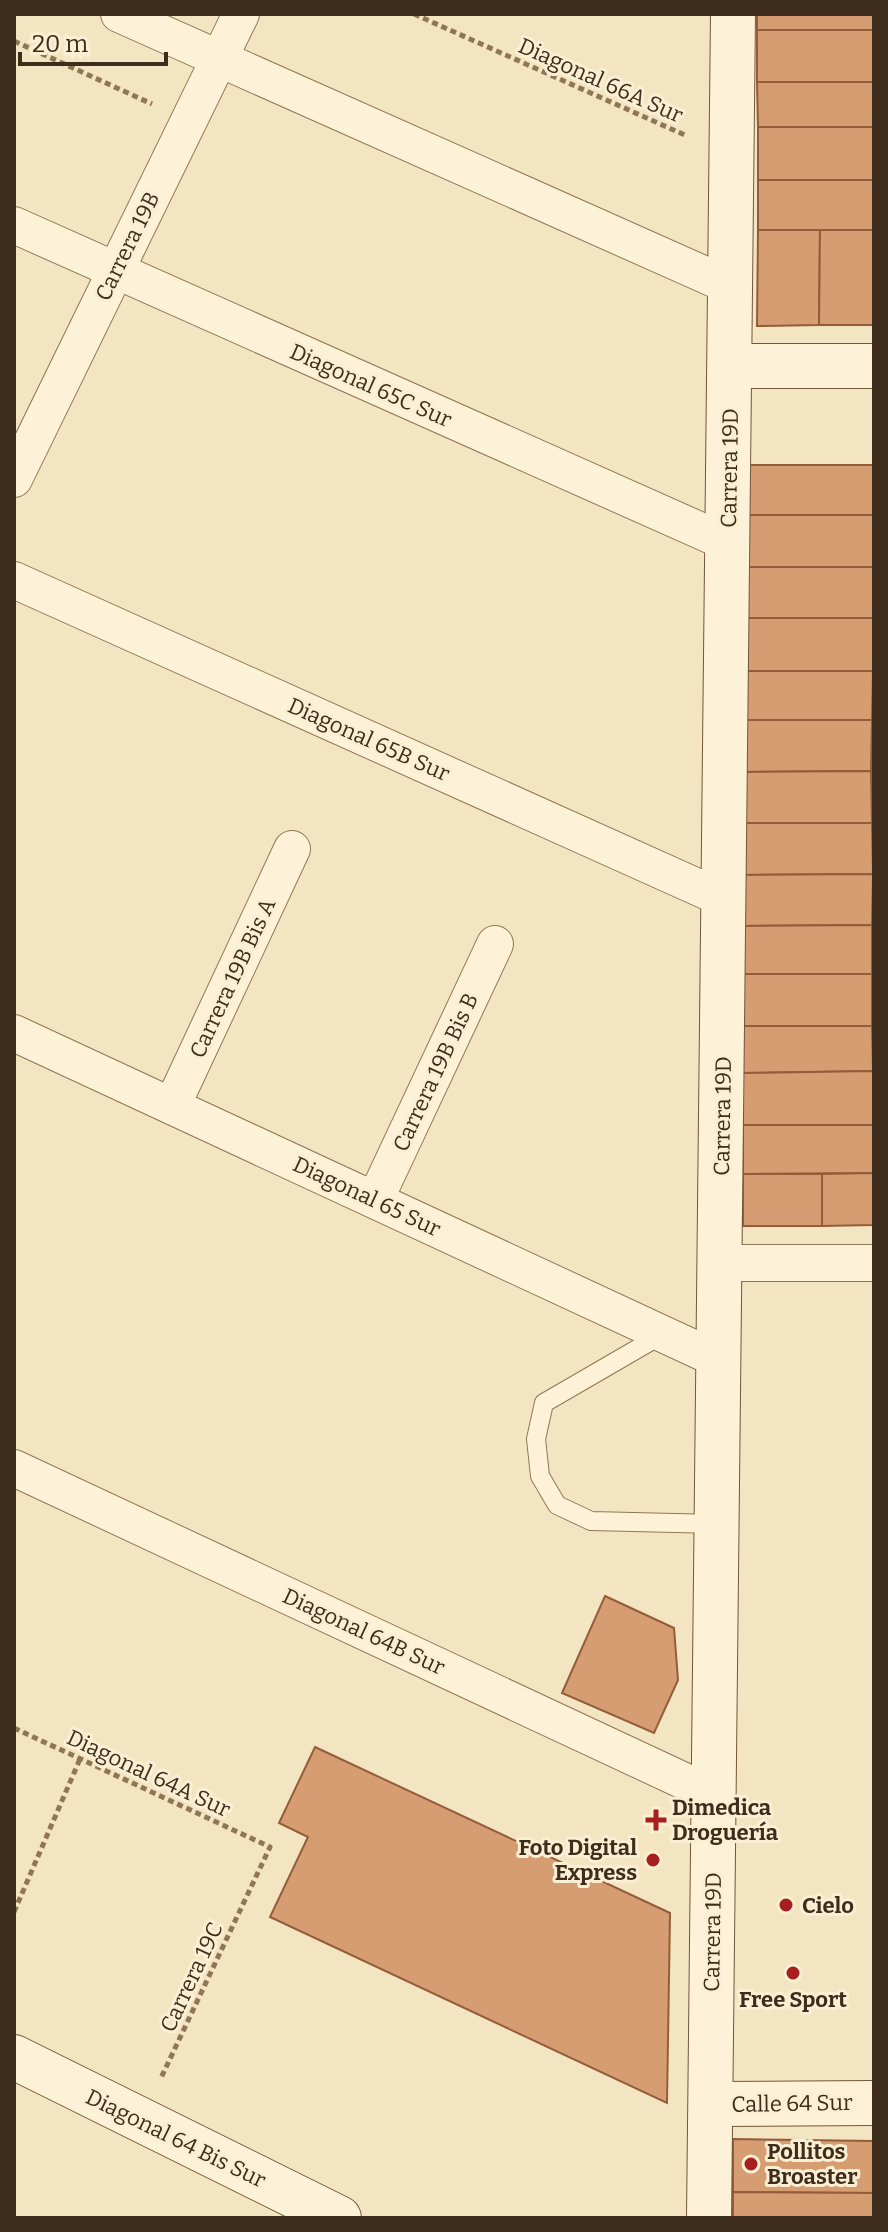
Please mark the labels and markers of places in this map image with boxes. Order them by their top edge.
place label: Dimedica Droguería [672,1794,779,1846]
marker: Dimedica Droguería [647,1811,665,1829]
place label: Foto Digital Express [518,1834,637,1886]
marker: Foto Digital Express [644,1851,662,1869]
place label: Cielo [802,1892,854,1919]
marker: Cielo [777,1896,795,1914]
marker: Free Sport [784,1964,802,1982]
place label: Free Sport [739,1986,847,2013]
place label: Pollitos Broaster [767,2138,858,2190]
marker: Pollitos Broaster [742,2155,760,2173]

